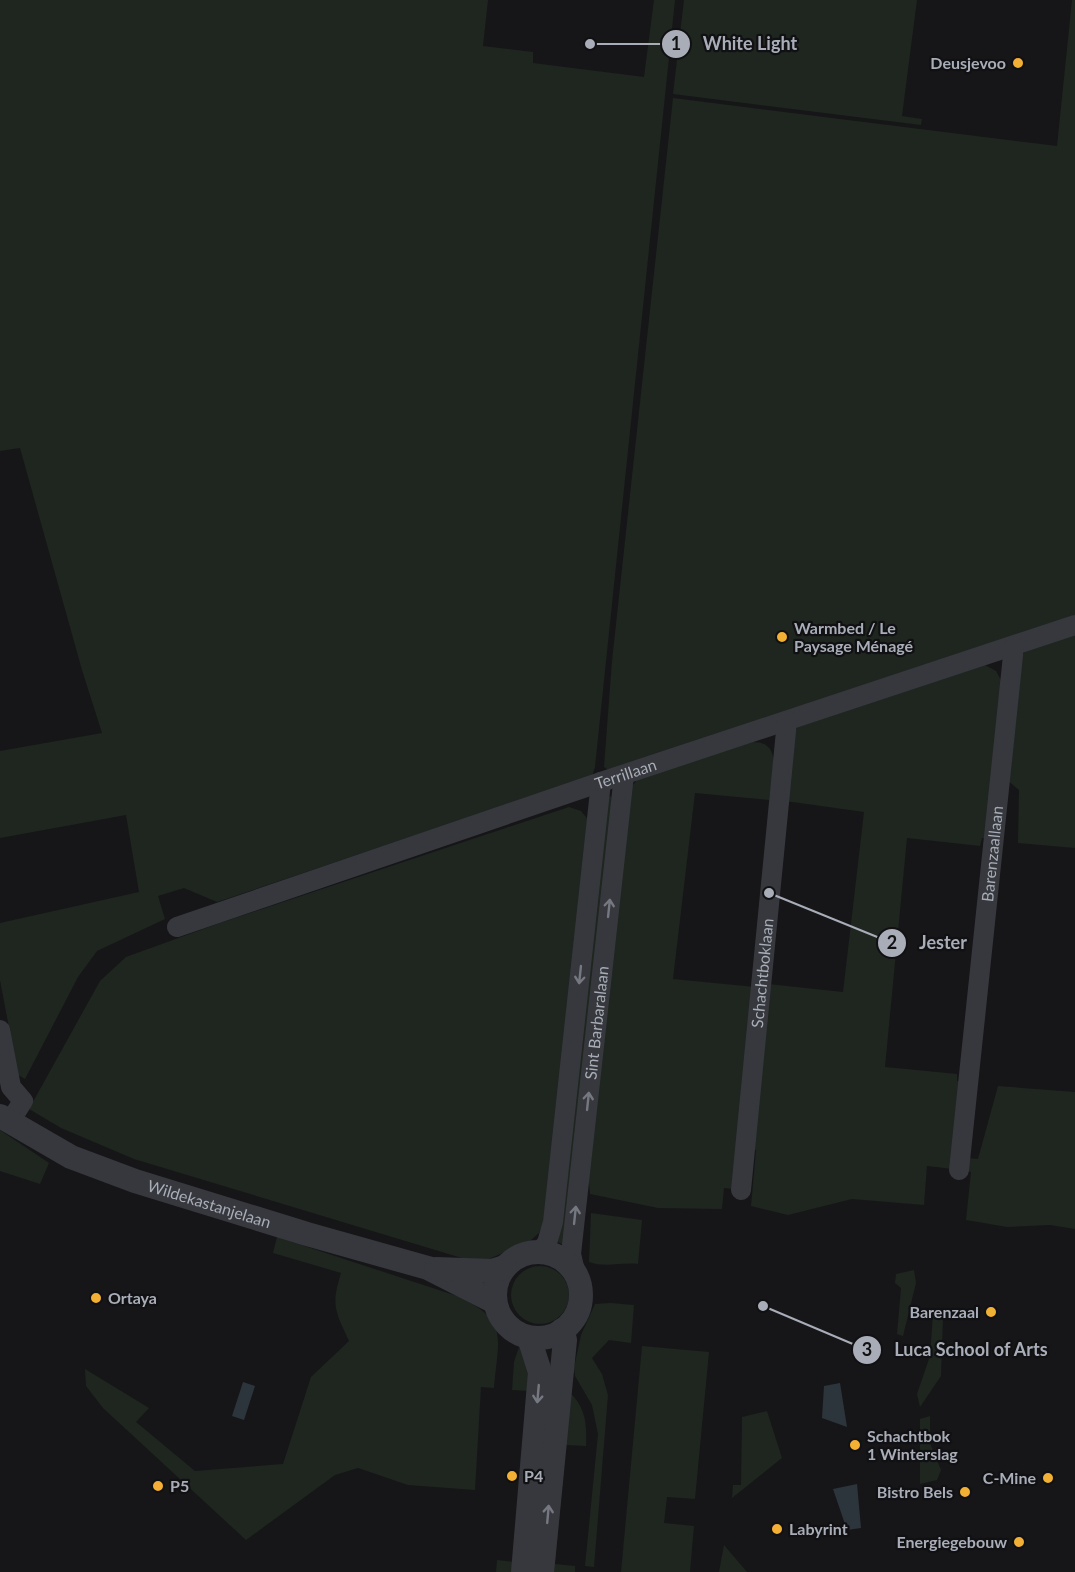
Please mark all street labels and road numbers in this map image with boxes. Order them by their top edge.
street label: Terrillaan [592,754,659,792]
street label: Barenzaallaan [977,805,1006,903]
street label: Schachtboklaan [747,917,777,1029]
street label: Sint Barbaralaan [580,965,612,1081]
street label: Wildekastanjelaan [145,1175,273,1231]

